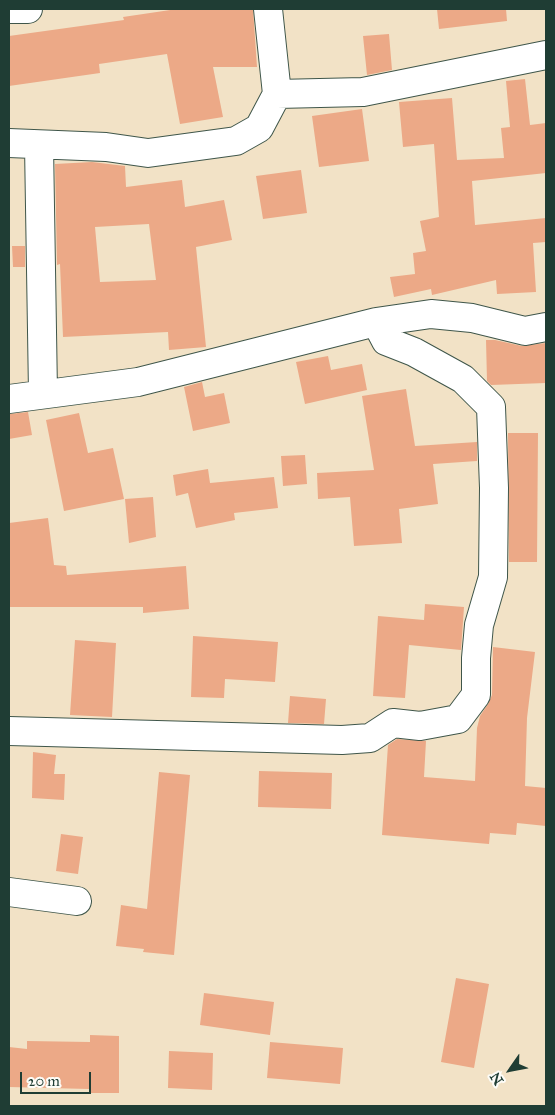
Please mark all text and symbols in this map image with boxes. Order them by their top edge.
north arrow [485,1045,535,1095]
scale bar [22,1062,94,1094]
text: N [487,1069,507,1088]
text: 20 m [28,1072,60,1090]

